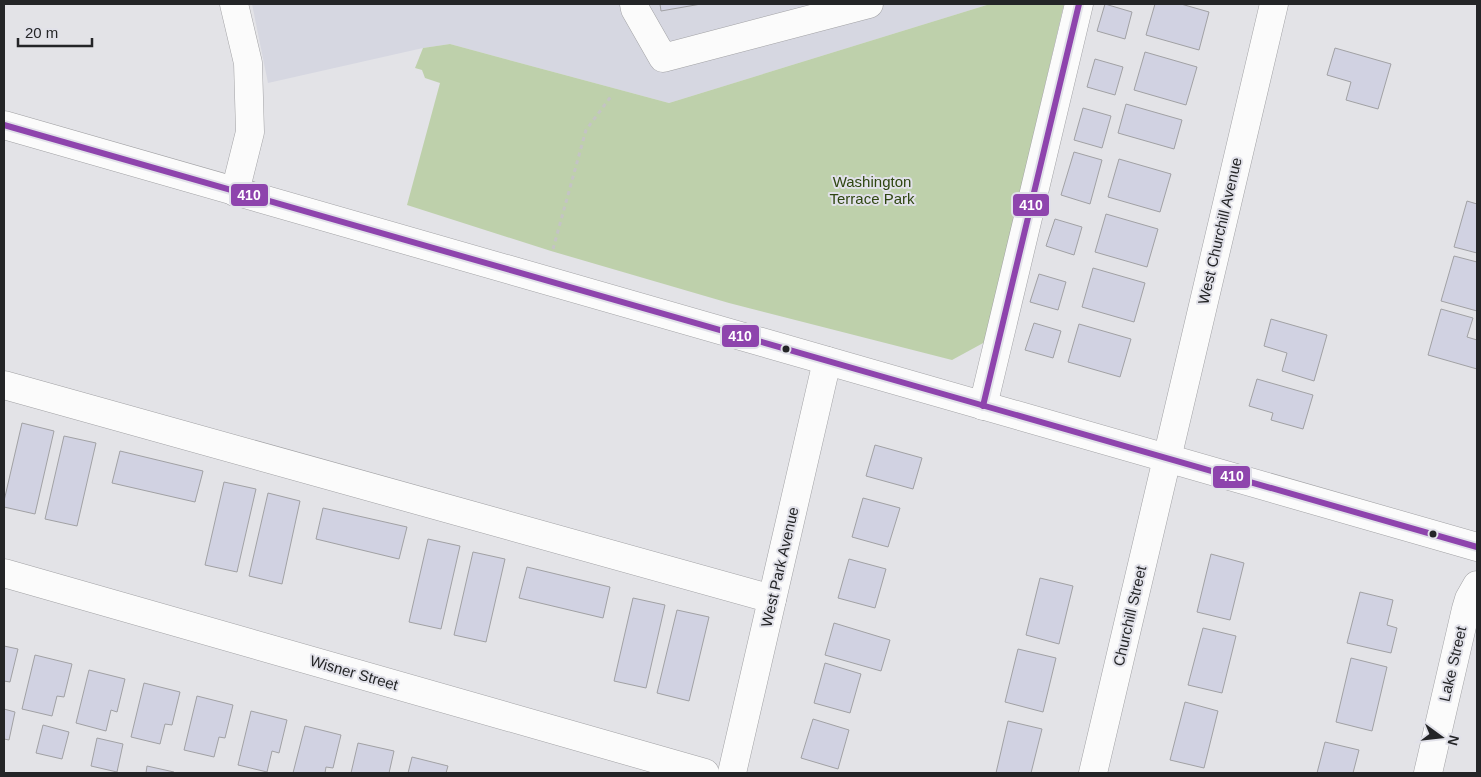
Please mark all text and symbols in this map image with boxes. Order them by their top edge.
scale bar [18,15,91,47]
text: 20 m [25,24,58,41]
street label: West Churchill Avenue [1194,156,1245,306]
park label: Washington Terrace Park [829,173,915,207]
line badge: 410 [230,183,269,207]
text: 410 [237,187,261,203]
line badge: 410 [1012,193,1050,217]
text: 410 [1019,197,1043,213]
line badge: 410 [721,324,760,348]
text: 410 [728,328,752,344]
unlabelled marker [781,344,791,354]
line badge: 410 [1212,465,1251,489]
text: 410 [1220,468,1244,484]
street label: West Park Avenue [757,505,802,629]
unlabelled marker [1428,529,1438,539]
street label: Churchill Street [1110,563,1150,668]
street label: Lake Street [1436,624,1470,703]
street label: Wisner Street [308,652,401,693]
north arrow [1416,712,1466,762]
text: N [1445,733,1463,747]

